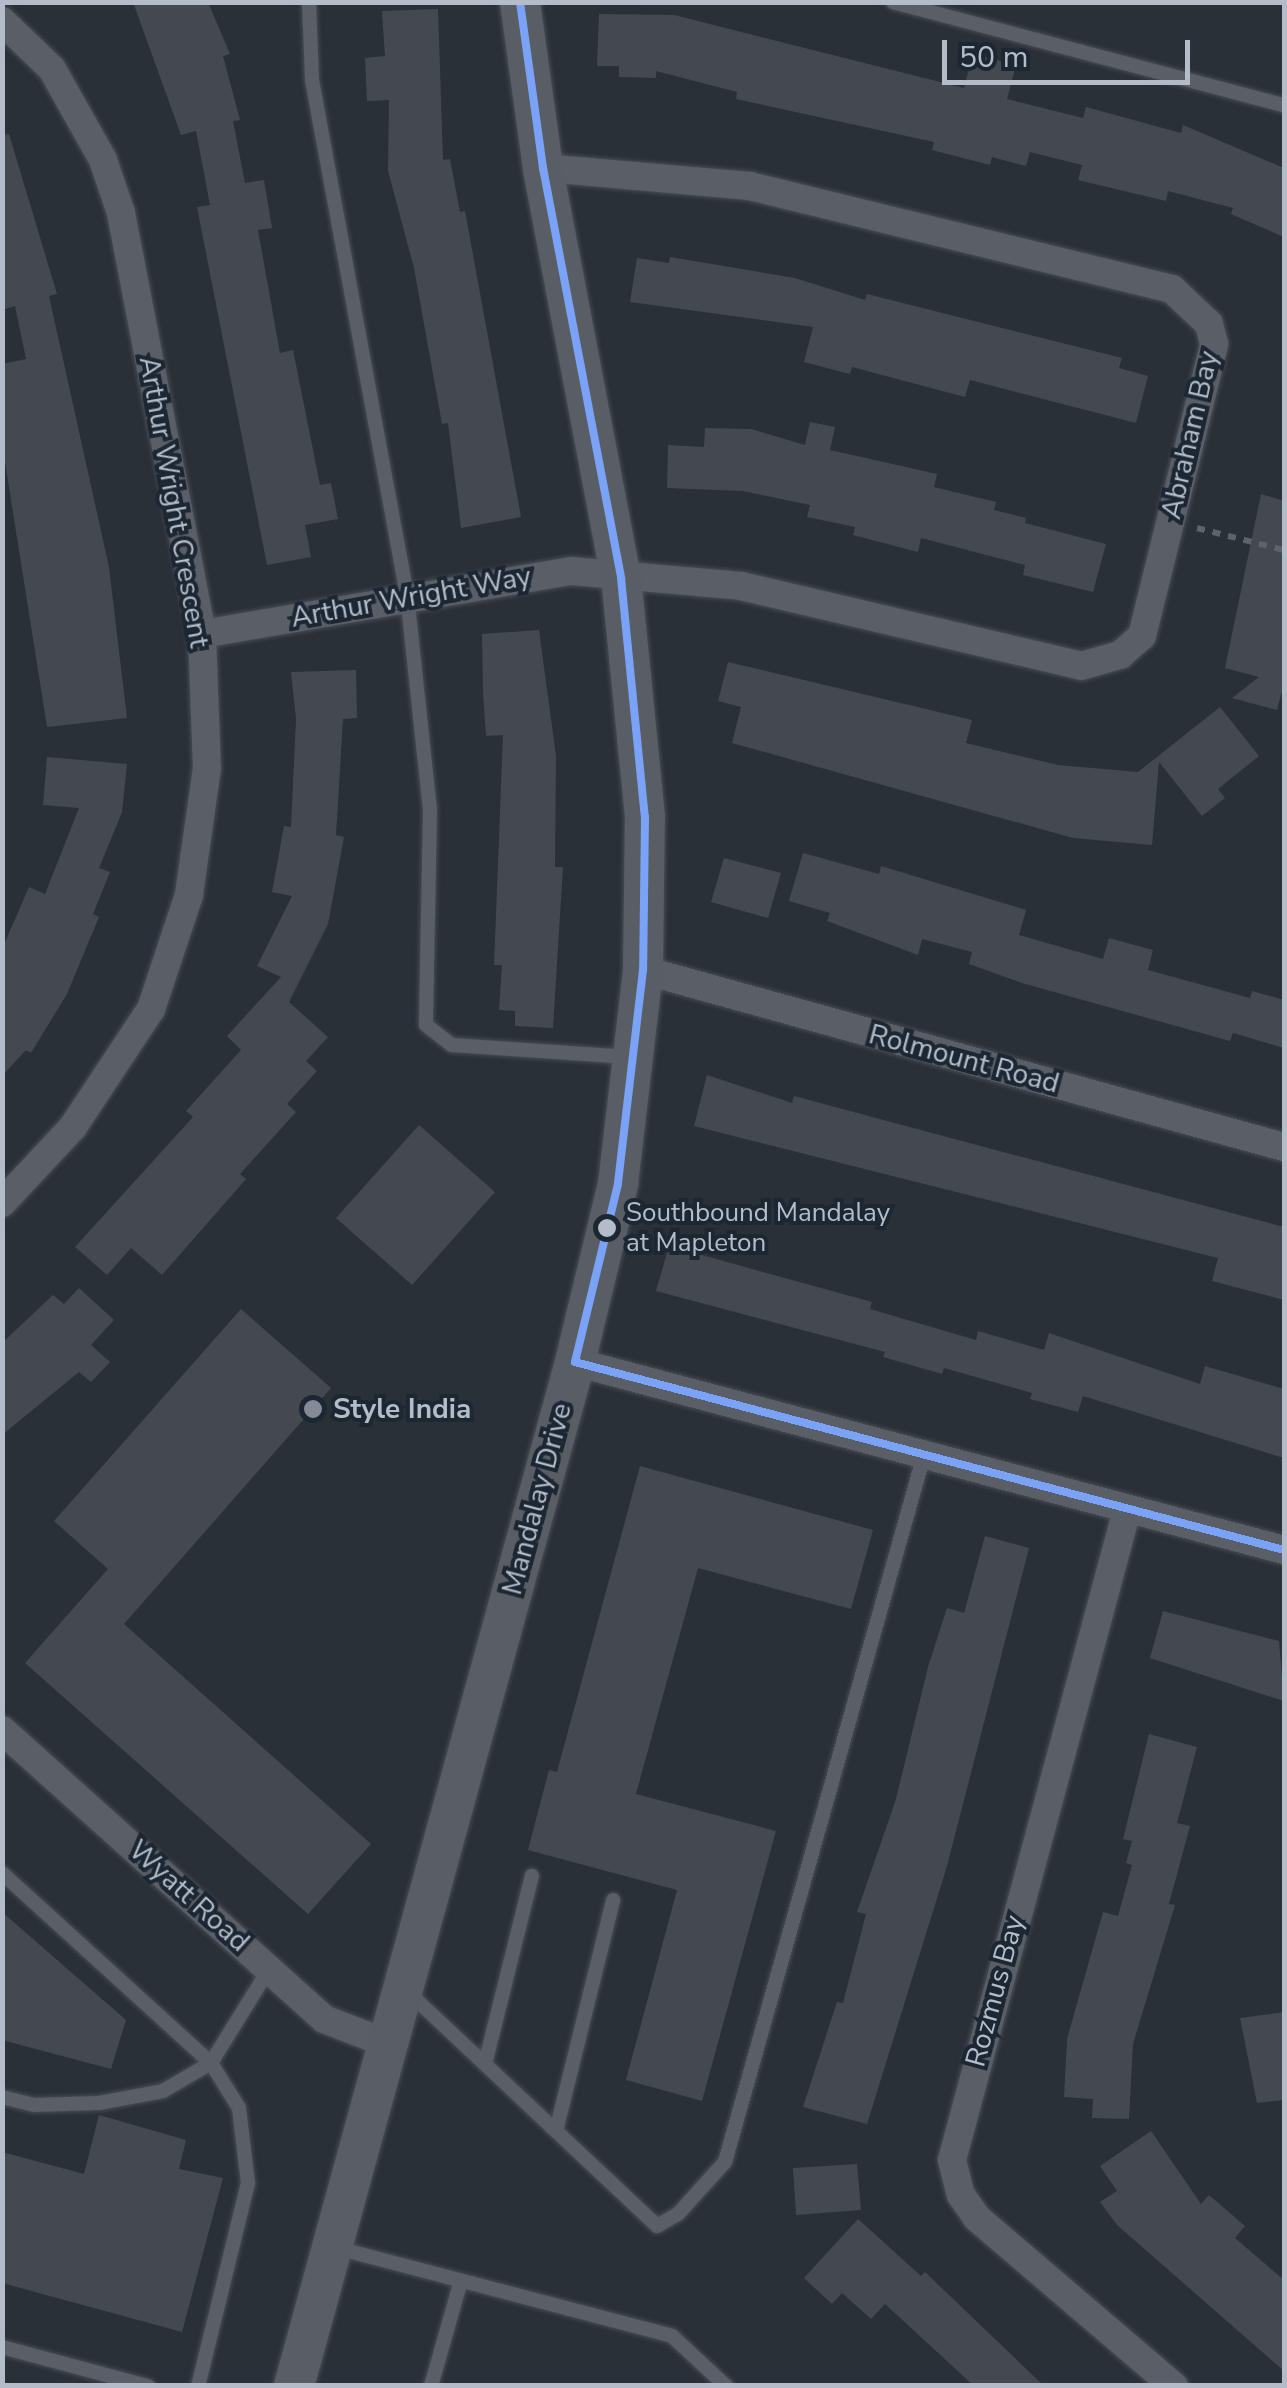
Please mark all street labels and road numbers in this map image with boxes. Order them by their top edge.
street label: Abraham Bay [1154,348,1226,522]
street label: Arthur Wright Crescent [132,354,216,650]
street label: Arthur Wright Way [288,559,534,635]
street label: Rolmount Road [865,1017,1063,1101]
street label: Mandalay Drive [495,1400,579,1598]
street label: Wyatt Road [122,1833,256,1959]
street label: Rozmus Bay [959,1912,1031,2070]

